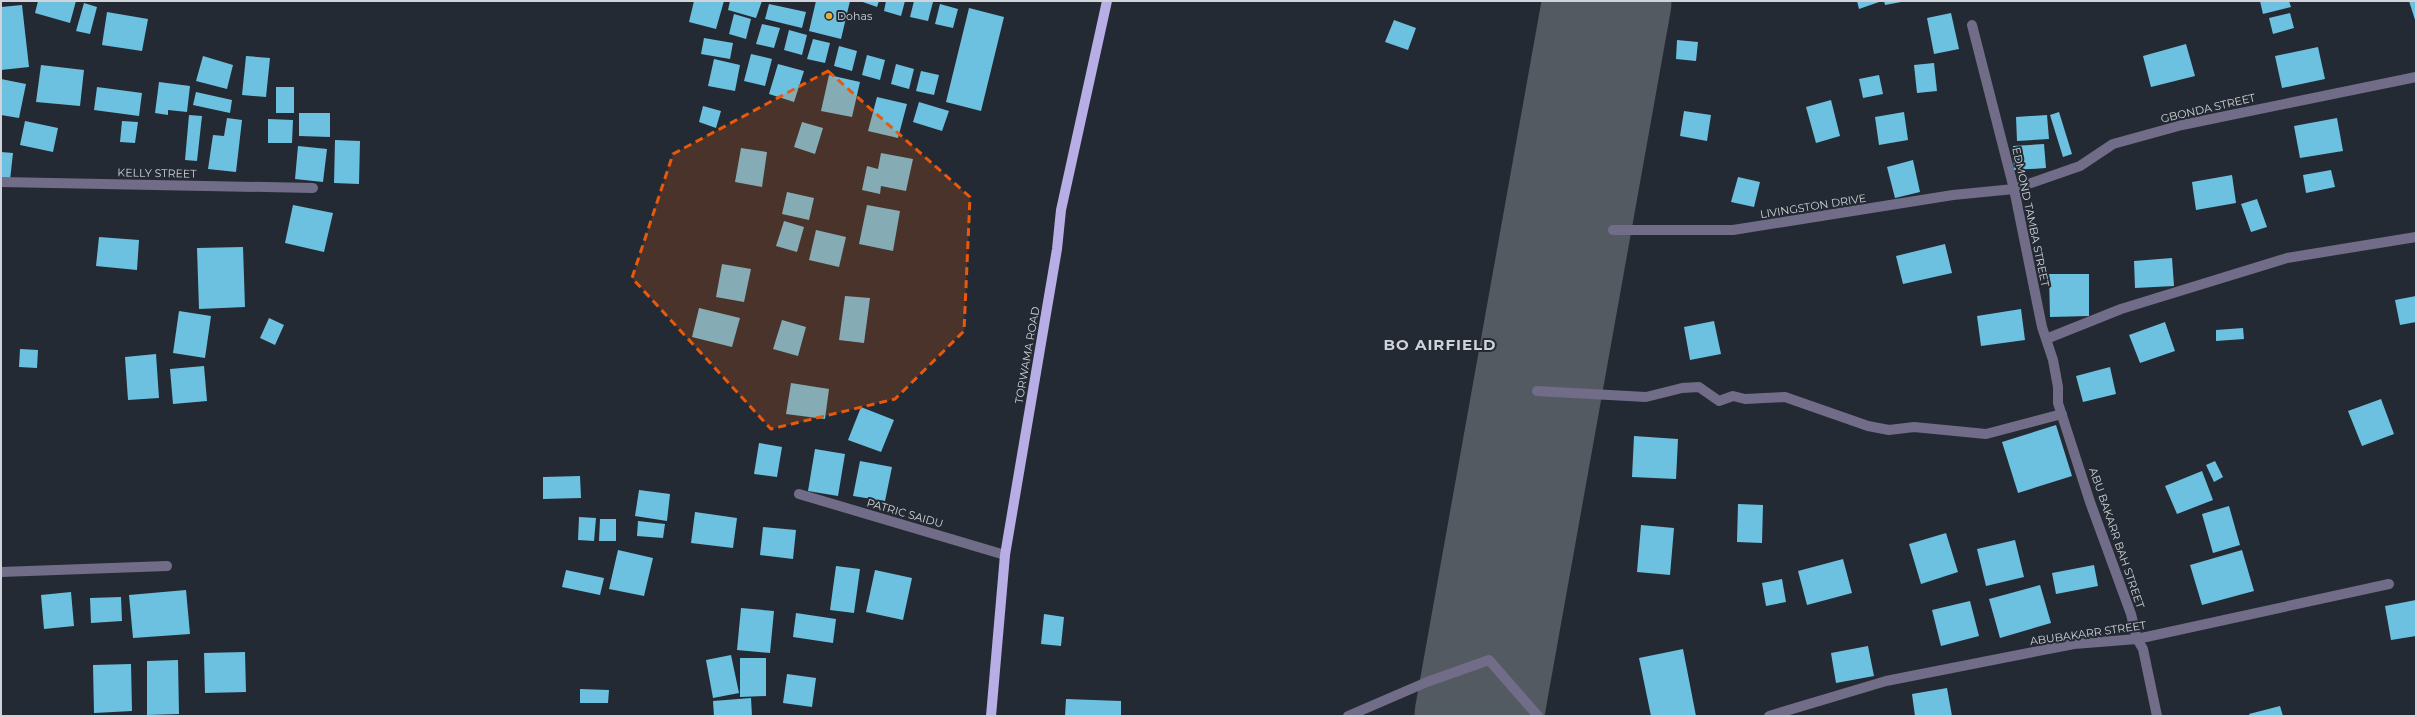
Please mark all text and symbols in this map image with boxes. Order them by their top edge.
place label: Dohas [837,9,873,23]
marker: Dohas [824,11,834,21]
street label: GBONDA STREET [2159,90,2257,126]
street label: EDMOND TAMBA STREET [2009,146,2053,289]
street label: KELLY STREET [117,165,197,181]
street label: LIVINGSTON DRIVE [1759,191,1867,221]
street label: TORWAMA ROAD [1012,305,1042,405]
district label: BO AIRFIELD [1384,335,1496,354]
street label: ABU BAKARR BAH STREET [2086,466,2148,611]
street label: PATRIC SAIDU [865,495,945,531]
street label: ABUBAKARR STREET [2029,618,2148,648]

